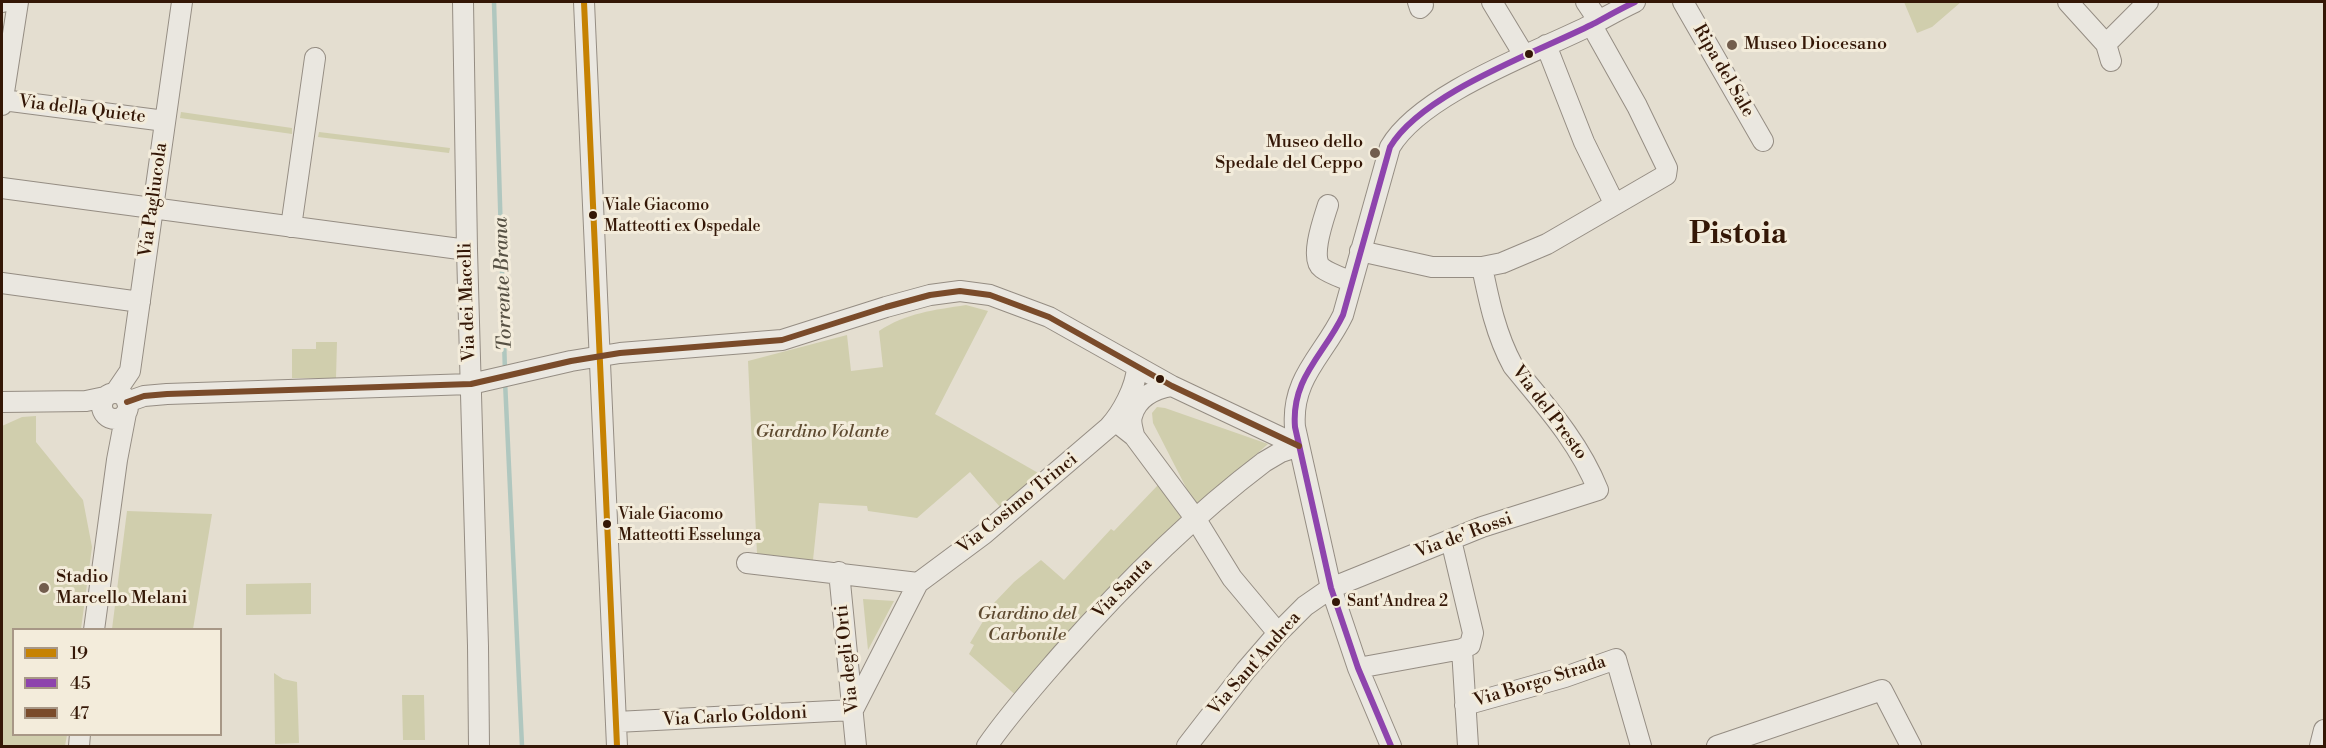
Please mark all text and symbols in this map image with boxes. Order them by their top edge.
street label: Ripa del Sale [1688,21,1758,121]
place label: Museo Diocesano [1744,34,1887,56]
marker: Museo Diocesano [1725,38,1739,52]
unlabelled marker [1523,48,1535,60]
street label: Via della Quiete [17,91,147,129]
place label: Museo dello Spedale del Ceppo [1215,132,1363,174]
street label: Via Pagliucola [135,141,173,259]
marker: Museo dello Spedale del Ceppo [1368,146,1382,160]
place label: Viale Giacomo Matteotti ex Ospedale [604,196,761,234]
marker: Viale Giacomo Matteotti ex Ospedale [587,209,599,221]
water label: Torrente Brana [490,217,518,351]
district label: Pistoia [1689,218,1787,254]
street label: Via dei Macelli [455,242,481,362]
street label: Via del Presto [1507,362,1591,464]
unlabelled marker [1154,373,1166,385]
park label: Giardino Volante [755,422,889,444]
street label: Via Cosimo Trinci [954,449,1082,559]
place label: Viale Giacomo Matteotti Esselunga [618,505,761,543]
street label: Via de' Rossi [1412,508,1516,564]
marker: Viale Giacomo Matteotti Esselunga [601,518,613,530]
street label: Via Santa [1089,554,1157,624]
place label: Stadio Marcello Melani [56,567,187,610]
marker: Stadio Marcello Melani [37,581,51,595]
place label: Sant'Andrea 2 [1347,592,1448,612]
marker: Sant'Andrea 2 [1330,596,1342,608]
street label: Via degli Orti [832,604,864,714]
park label: Giardino del Carbonile [977,604,1077,646]
street label: Via Sant'Andrea [1204,608,1306,720]
legend [12,628,222,736]
text: 19 [70,642,88,665]
street label: Via Borgo Strada [1471,652,1609,712]
text: 45 [70,672,91,695]
text: 47 [70,702,89,725]
street label: Via Carlo Goldoni [662,702,808,732]

